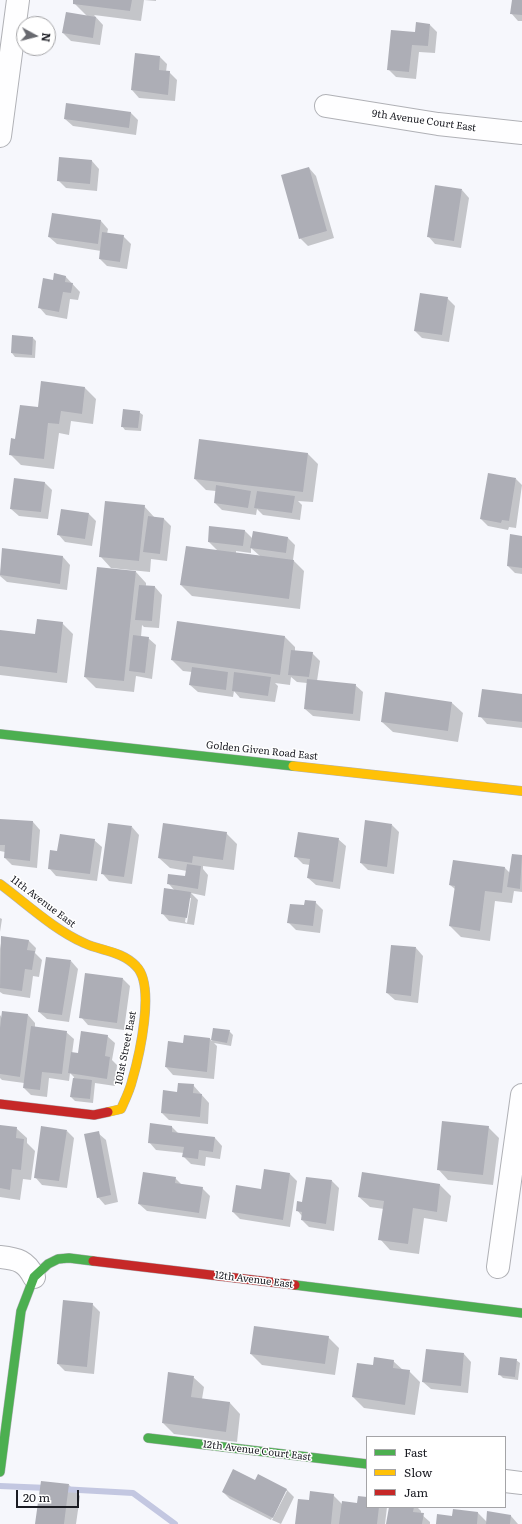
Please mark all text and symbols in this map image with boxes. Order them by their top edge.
north arrow [16,16,56,56]
text: N [38,32,55,43]
street label: 9th Avenue Court East [371,108,477,134]
street label: Golden Given Road East [205,739,319,763]
street label: 11th Avenue East [8,874,78,930]
street label: 101st Street East [113,1010,139,1086]
street label: 12th Avenue East [214,1269,294,1291]
legend [366,1436,506,1508]
street label: 12th Avenue Court East [202,1438,312,1464]
text: Fast [404,1443,427,1461]
text: Slow [404,1463,432,1481]
scale bar [18,1482,81,1508]
text: Jam [404,1483,428,1501]
text: 20 m [23,1488,50,1506]

